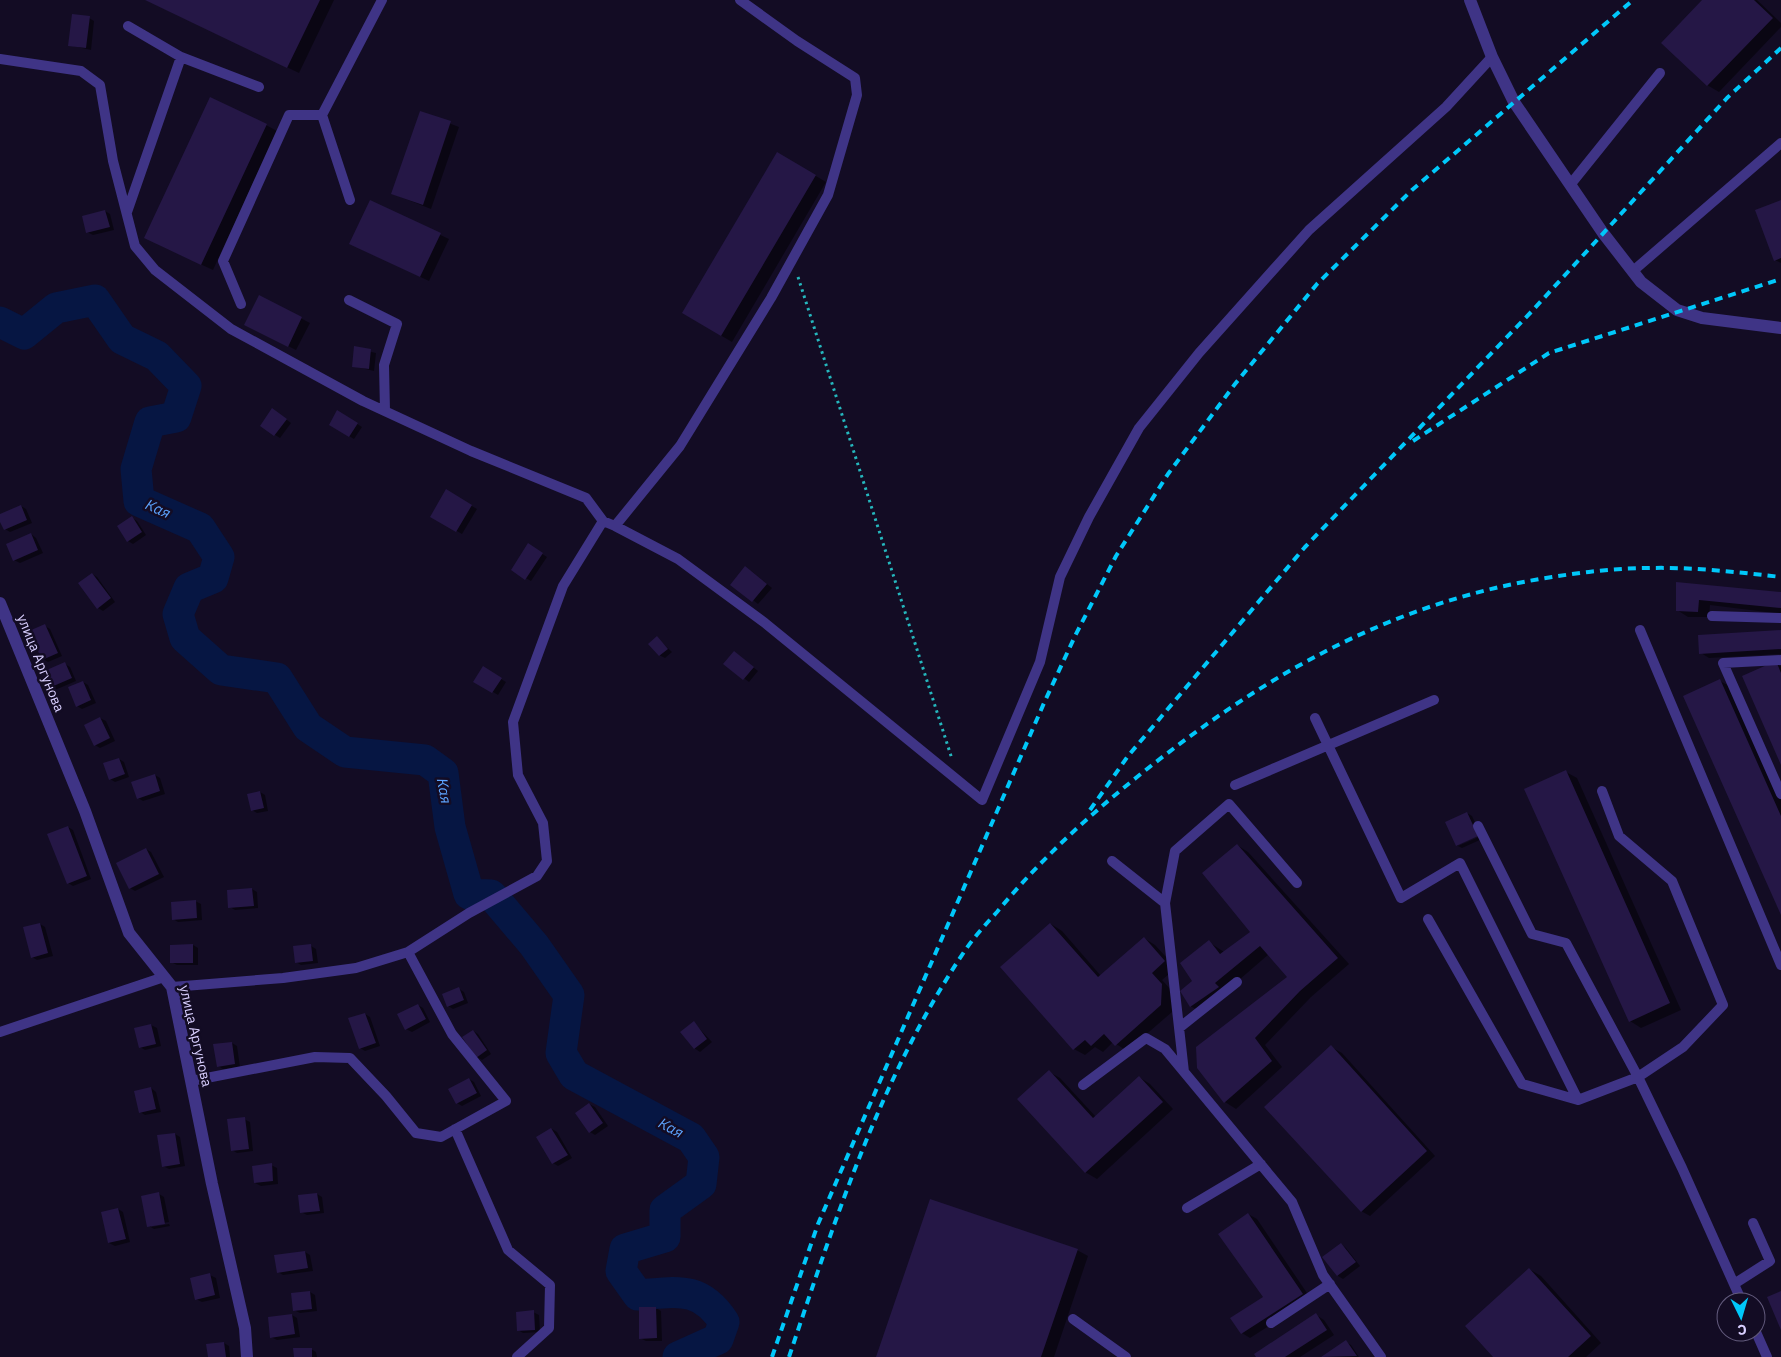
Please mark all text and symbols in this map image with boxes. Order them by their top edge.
water label: Кая [143,495,174,522]
street label: улица Аргунова [13,612,69,715]
water label: Кая [433,777,456,805]
street label: улица Аргунова [176,983,217,1089]
water label: Кая [655,1113,687,1142]
north arrow [1716,1292,1766,1342]
text: С [1737,1321,1747,1339]

